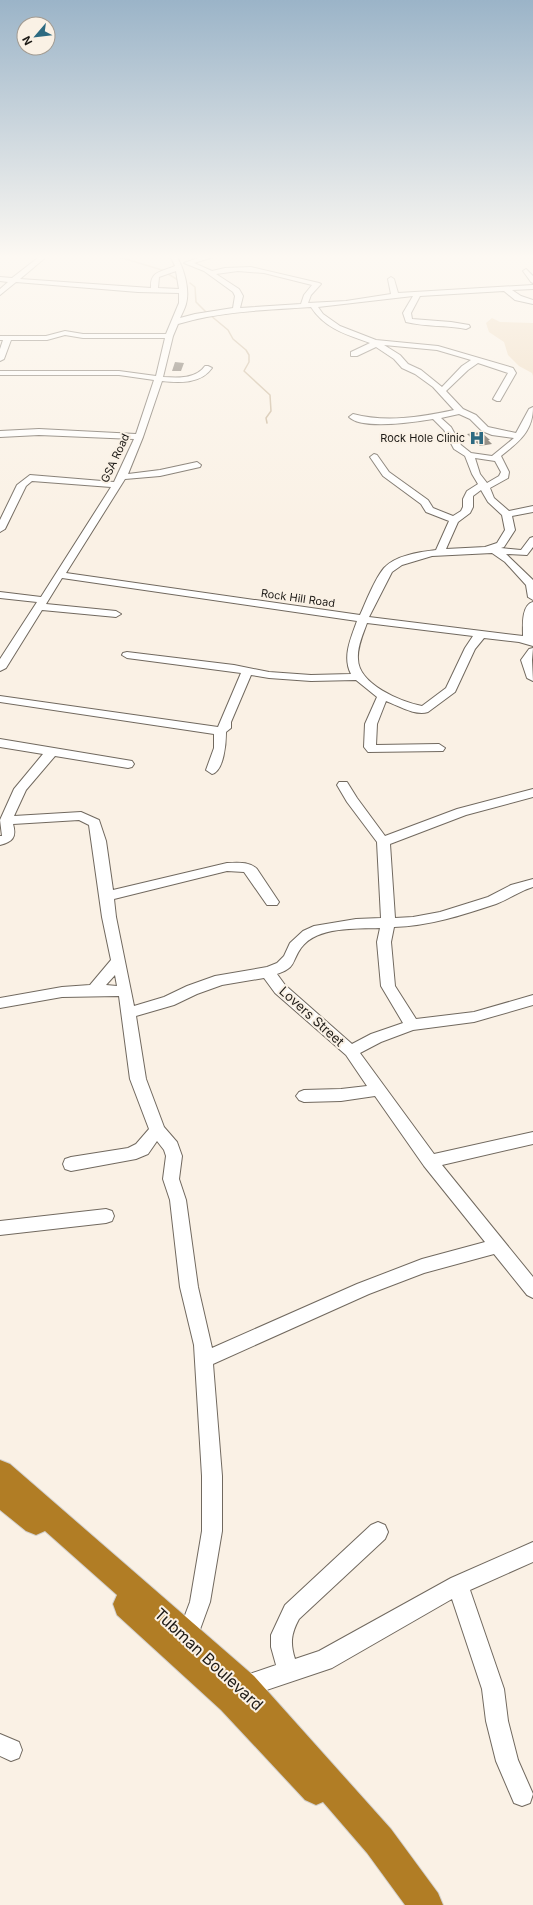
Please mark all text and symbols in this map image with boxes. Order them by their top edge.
north arrow [16,16,56,56]
text: N [19,34,35,48]
hospital icon: Rock Hole Clinic [468,429,486,447]
street label: GSA Road [98,431,132,485]
place label: Rock Hole Clinic [380,431,465,445]
street label: Rock Hill Road [260,586,336,610]
street label: Lovers Street [276,983,348,1049]
street label: Tubman Boulevard [151,1604,267,1714]

